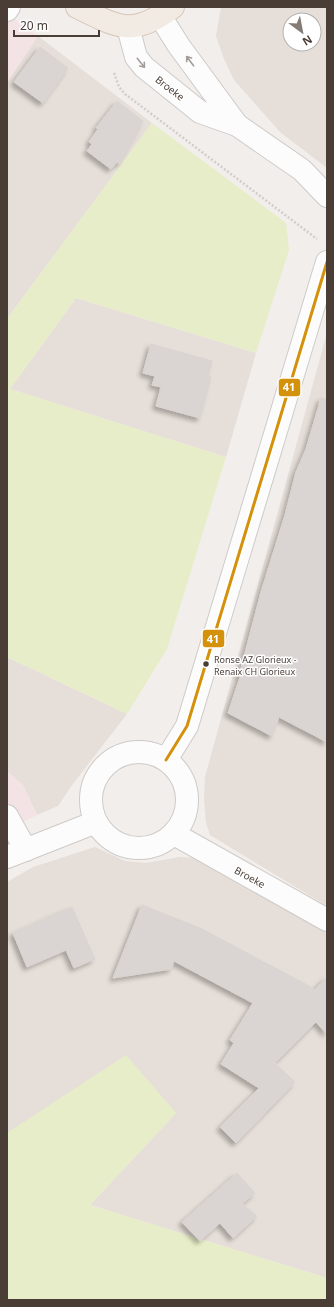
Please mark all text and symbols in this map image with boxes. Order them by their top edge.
scale bar [14,12,99,38]
north arrow [282,12,322,52]
text: 20 m [20,17,48,34]
text: N [300,32,315,50]
one-way arrow [186,56,194,67]
one-way arrow [137,58,146,69]
street label: Broeke [153,72,188,104]
line badge: 41 [278,378,301,397]
text: 41 [283,379,295,394]
line badge: 41 [202,629,225,648]
text: 41 [207,631,219,646]
place label: Ronse AZ Glorieux - Renaix CH Glorieux [214,653,297,678]
marker: Ronse AZ Glorieux - Renaix CH Glorieux [201,659,211,669]
street label: Broeke [232,863,268,891]

